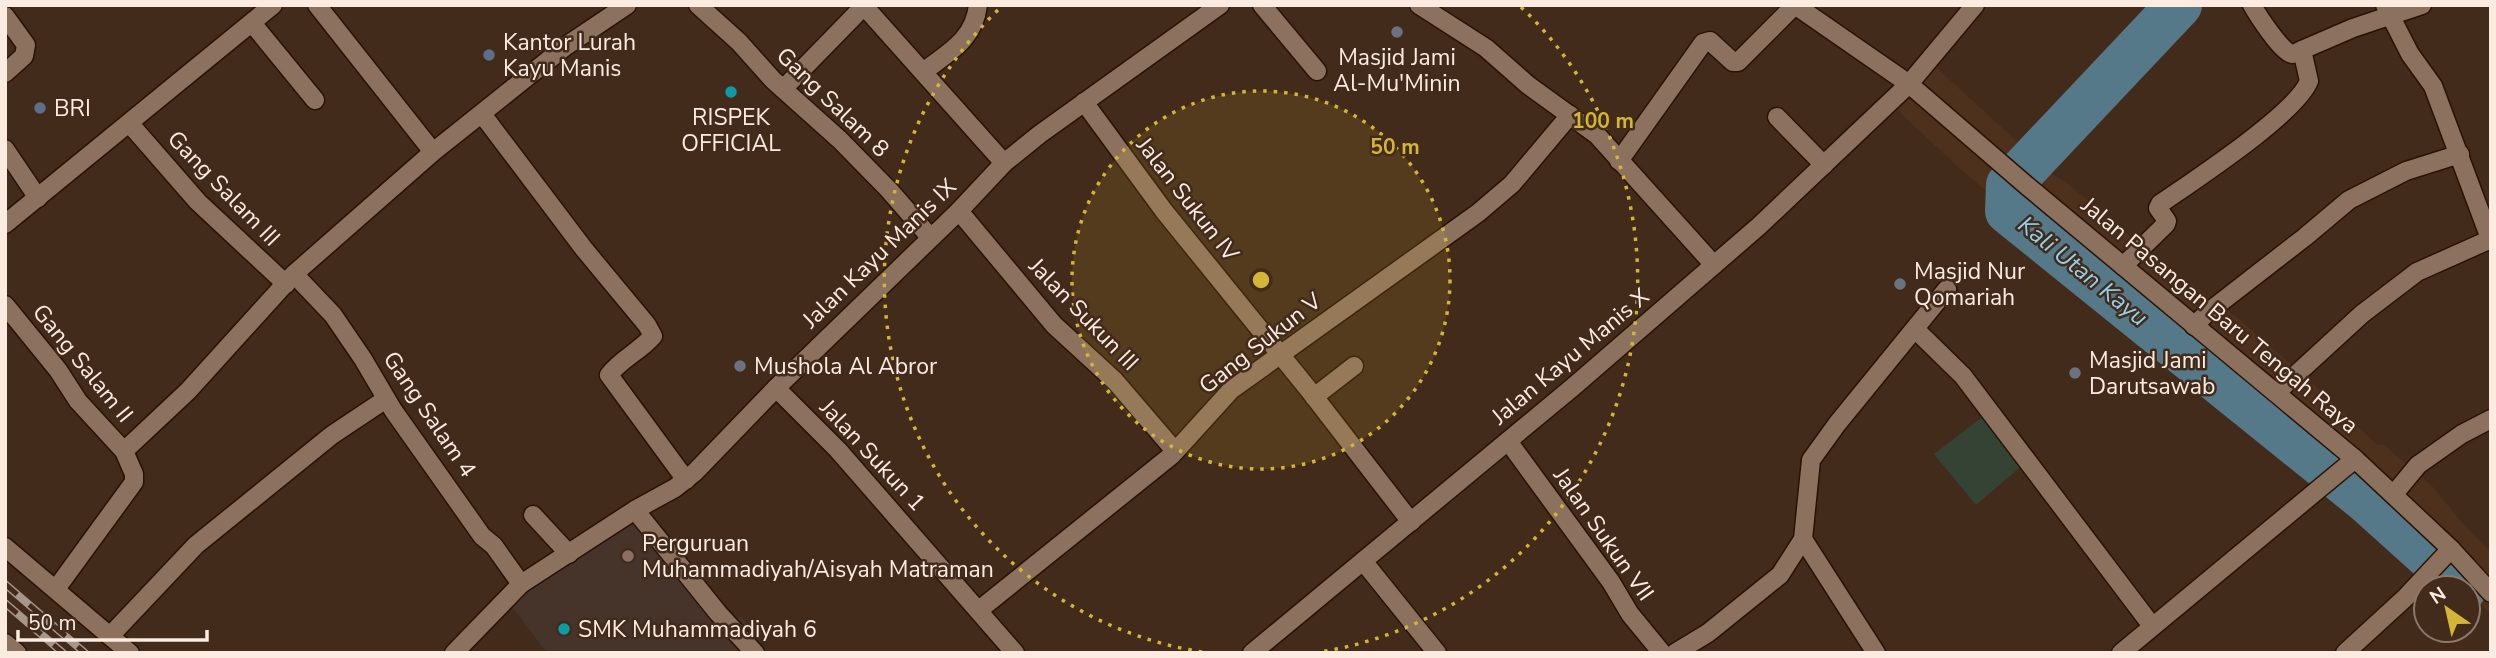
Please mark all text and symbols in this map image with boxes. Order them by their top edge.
marker: Masjid Jami Al-Mu'Minin [1389,24,1405,40]
place label: Kantor Lurah Kayu Manis [503,27,636,84]
street label: Gang Salam 8 [769,40,896,164]
place label: Masjid Jami Al-Mu'Minin [1333,42,1461,99]
marker: Kantor Lurah Kayu Manis [481,47,497,63]
marker: RISPEK OFFICIAL [723,84,739,100]
place label: BRI [54,93,91,124]
marker: BRI [32,100,48,116]
place label: RISPEK OFFICIAL [681,102,781,159]
text: 100 m [1572,107,1634,135]
street label: Gang Salam III [160,124,287,253]
street label: Jalan Sukun IV [1129,130,1246,268]
text: 50 m [1370,133,1420,161]
street label: Jalan Kayu Manis IX [795,172,963,336]
street label: Jalan Pasangan Baru Tengah Raya [2074,189,2365,441]
water label: Kali Utan Kayu [2011,209,2155,333]
street label: Jalan Sukun III [1021,250,1145,378]
place label: Masjid Nur Qomariah [1914,256,2026,313]
centre of rings [1249,268,1273,292]
marker: Masjid Nur Qomariah [1892,276,1908,292]
street label: Jalan Kayu Manis X [1484,281,1656,432]
street label: Gang Sukun V [1193,286,1328,401]
street label: Gang Salam II [25,298,140,429]
street label: Gang Salam 4 [376,345,483,483]
place label: Masjid Jami Darutsawab [2089,345,2215,402]
place label: Mushola Al Abror [754,351,938,382]
marker: Mushola Al Abror [732,358,748,374]
marker: Masjid Jami Darutsawab [2067,365,2083,381]
street label: Jalan Sukun 1 [812,392,932,518]
street label: Jalan Sukun VII [1546,461,1661,607]
place label: Perguruan Muhammadiyah/Aisyah Matraman [642,528,994,585]
marker: Perguruan Muhammadiyah/Aisyah Matraman [620,548,636,564]
north arrow [2412,574,2482,644]
text: N [2425,581,2451,610]
scale bar [18,598,206,642]
text: 50 m [28,609,77,637]
place label: SMK Muhammadiyah 6 [578,614,817,645]
marker: SMK Muhammadiyah 6 [556,621,572,637]

